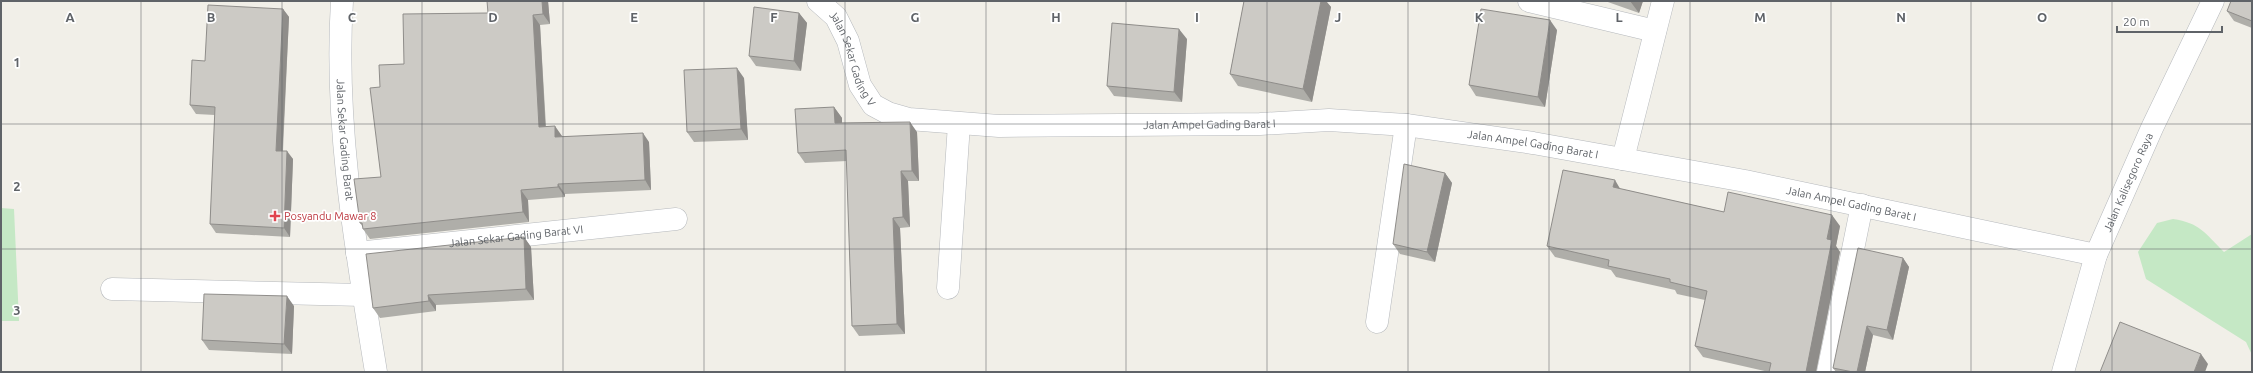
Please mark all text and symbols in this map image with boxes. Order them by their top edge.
street label: Jalan Sekar Gading V [827,8,878,108]
scale bar [2117,8,2222,34]
text: A [65,10,75,24]
text: B [207,10,216,24]
text: C [348,10,357,24]
text: D [488,10,498,24]
text: E [630,10,638,24]
text: F [770,10,778,24]
text: G [911,10,920,24]
text: H [1051,10,1061,24]
text: I [1195,10,1199,24]
text: J [1335,10,1341,24]
text: K [1475,10,1484,24]
text: L [1615,10,1623,24]
text: M [1754,10,1766,24]
text: N [1896,10,1906,24]
text: O [2037,10,2047,24]
text: 20 m [2123,15,2150,28]
text: 1 [13,55,21,69]
street label: Jalan Sekar Gading Barat [335,79,356,202]
street label: Jalan Ampel Gading Barat I [1143,117,1276,131]
street label: Jalan Ampel Gading Barat I [1467,128,1599,161]
street label: Jalan Kalisegoro Raya [2101,131,2155,234]
text: 2 [13,179,21,193]
street label: Jalan Ampel Gading Barat I [1785,184,1917,223]
marker: Posyandu Mawar 8 [269,210,281,222]
place label: Posyandu Mawar 8 [284,210,376,222]
street label: Jalan Sekar Gading Barat VI [449,223,584,249]
text: 3 [13,303,21,317]

